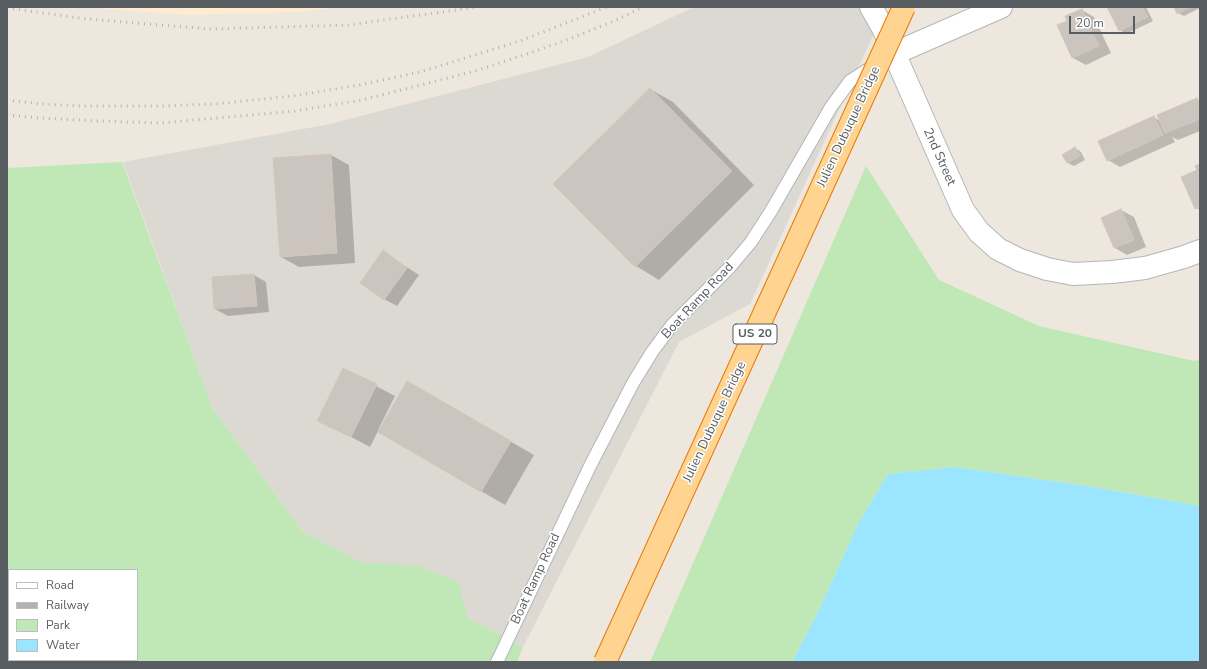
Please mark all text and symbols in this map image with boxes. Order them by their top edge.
scale bar [1071,8,1137,34]
text: 20 m [1076,15,1104,31]
street label: Julien Dubuque Bridge [814,64,884,190]
street label: 2nd Street [919,126,959,188]
street label: Boat Ramp Road [659,260,737,342]
road number: US 20 [733,324,777,344]
street label: Julien Dubuque Bridge [680,359,750,485]
street label: Boat Ramp Road [508,531,564,627]
legend [8,569,138,661]
text: Road [46,577,74,593]
text: Railway [46,597,89,613]
text: Park [46,617,70,633]
text: Water [46,637,80,653]

